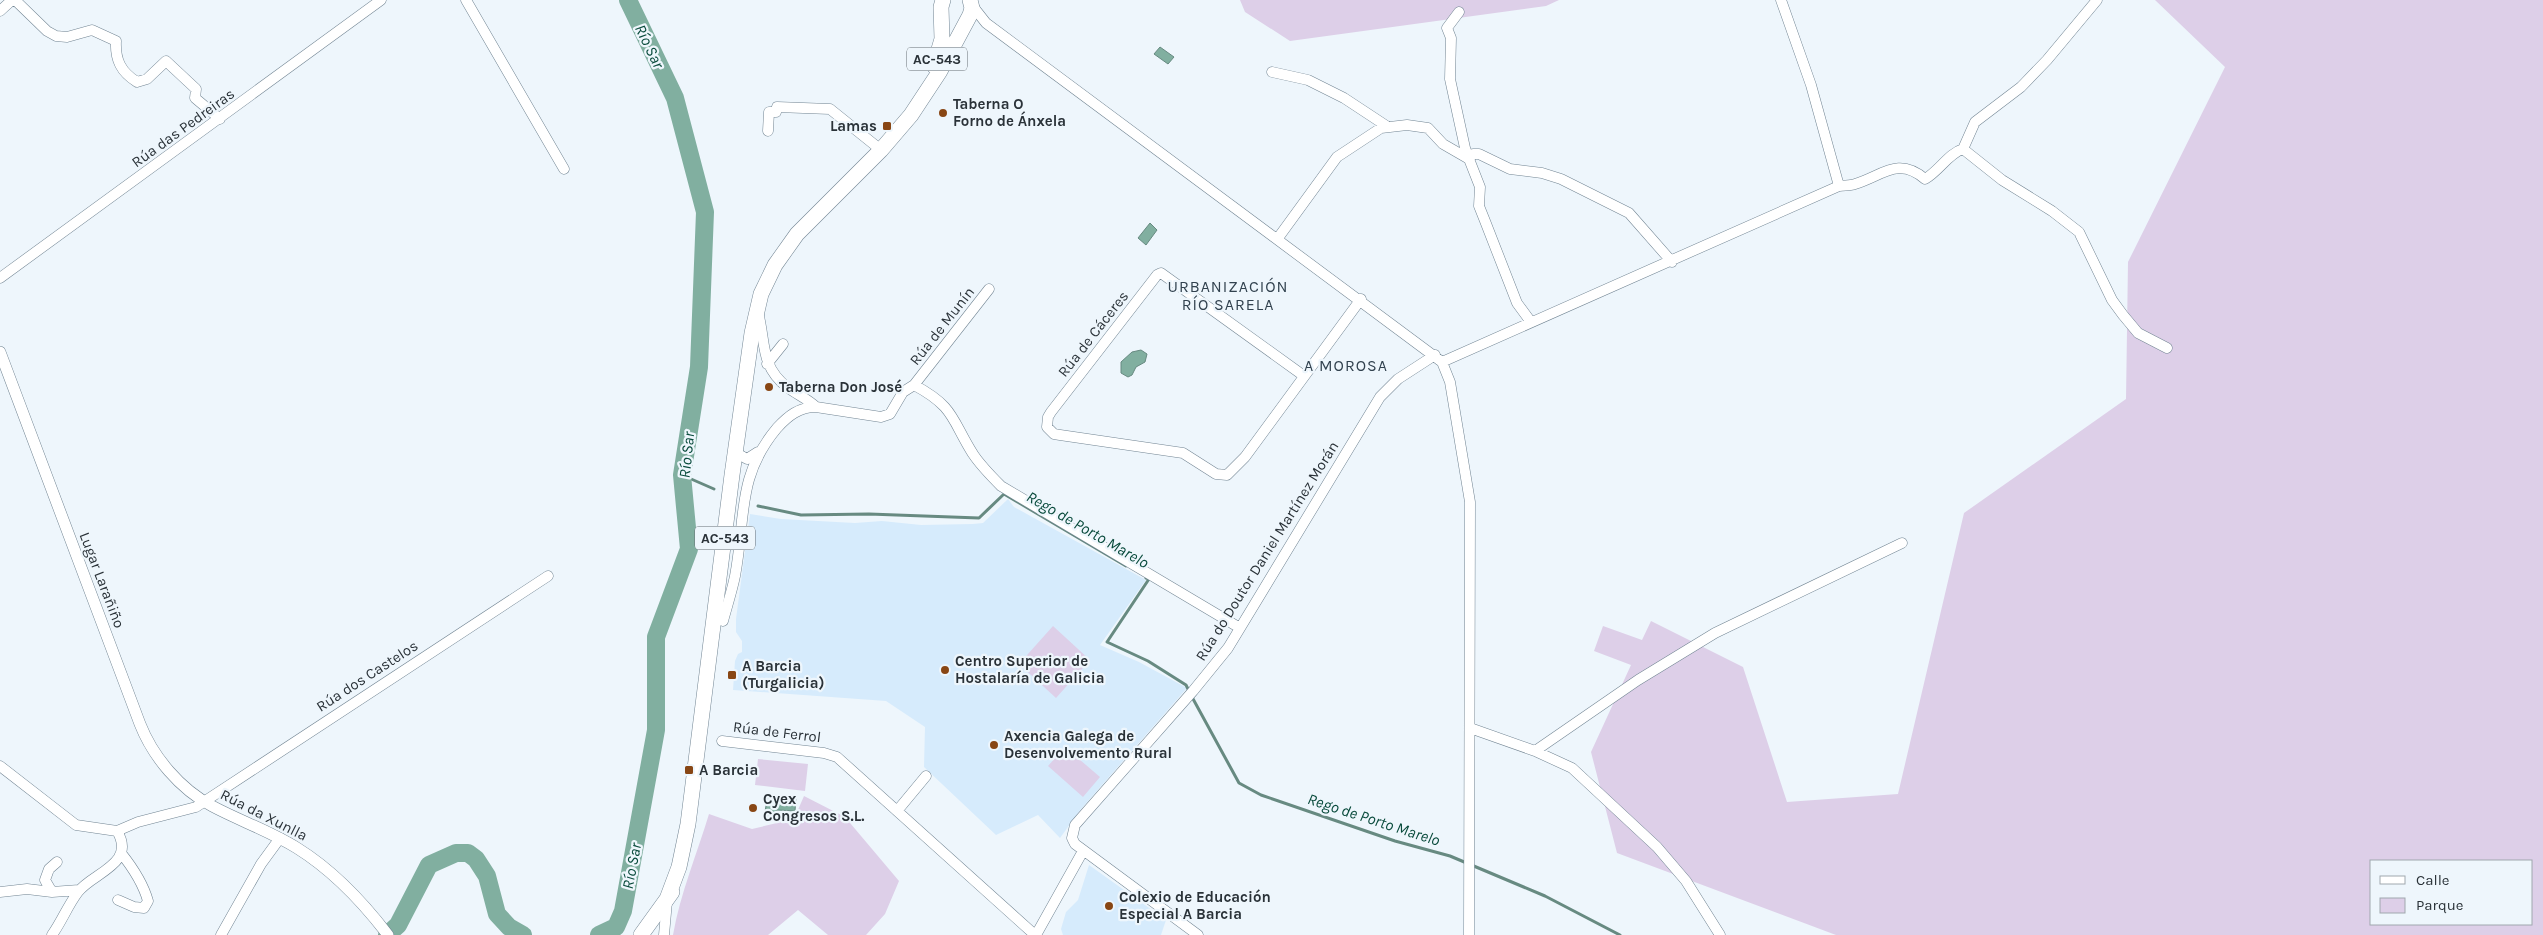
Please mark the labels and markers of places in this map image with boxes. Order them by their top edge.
place label: Taberna O Forno de Ánxela [953,95,1066,130]
marker: Taberna O Forno de Ánxela [937,107,949,119]
place label: Lamas [830,117,877,135]
marker: Lamas [881,120,893,132]
place label: Taberna Don José [779,378,902,396]
marker: Taberna Don José [763,381,775,393]
place label: Centro Superior de Hostalaría de Galicia [955,652,1104,687]
place label: A Barcia (Turgalicia) [742,657,825,692]
marker: Centro Superior de Hostalaría de Galicia [939,664,951,676]
marker: A Barcia (Turgalicia) [726,669,738,681]
place label: Axencia Galega de Desenvolvemento Rural [1004,727,1172,762]
marker: Axencia Galega de Desenvolvemento Rural [988,739,1000,751]
place label: A Barcia [699,761,758,779]
marker: A Barcia [683,764,695,776]
place label: Cyex Congresos S.L. [763,790,864,825]
marker: Cyex Congresos S.L. [747,802,759,814]
place label: Colexio de Educación Especial A Barcia [1119,888,1271,923]
marker: Colexio de Educación Especial A Barcia [1103,900,1115,912]

